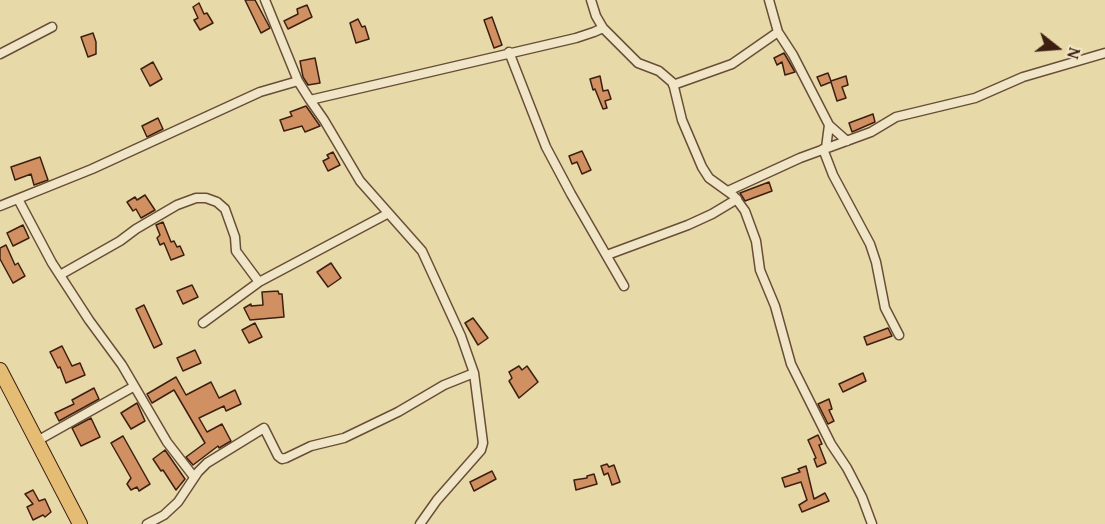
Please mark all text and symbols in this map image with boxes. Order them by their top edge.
north arrow [1027,18,1087,78]
text: N [1061,45,1087,62]

